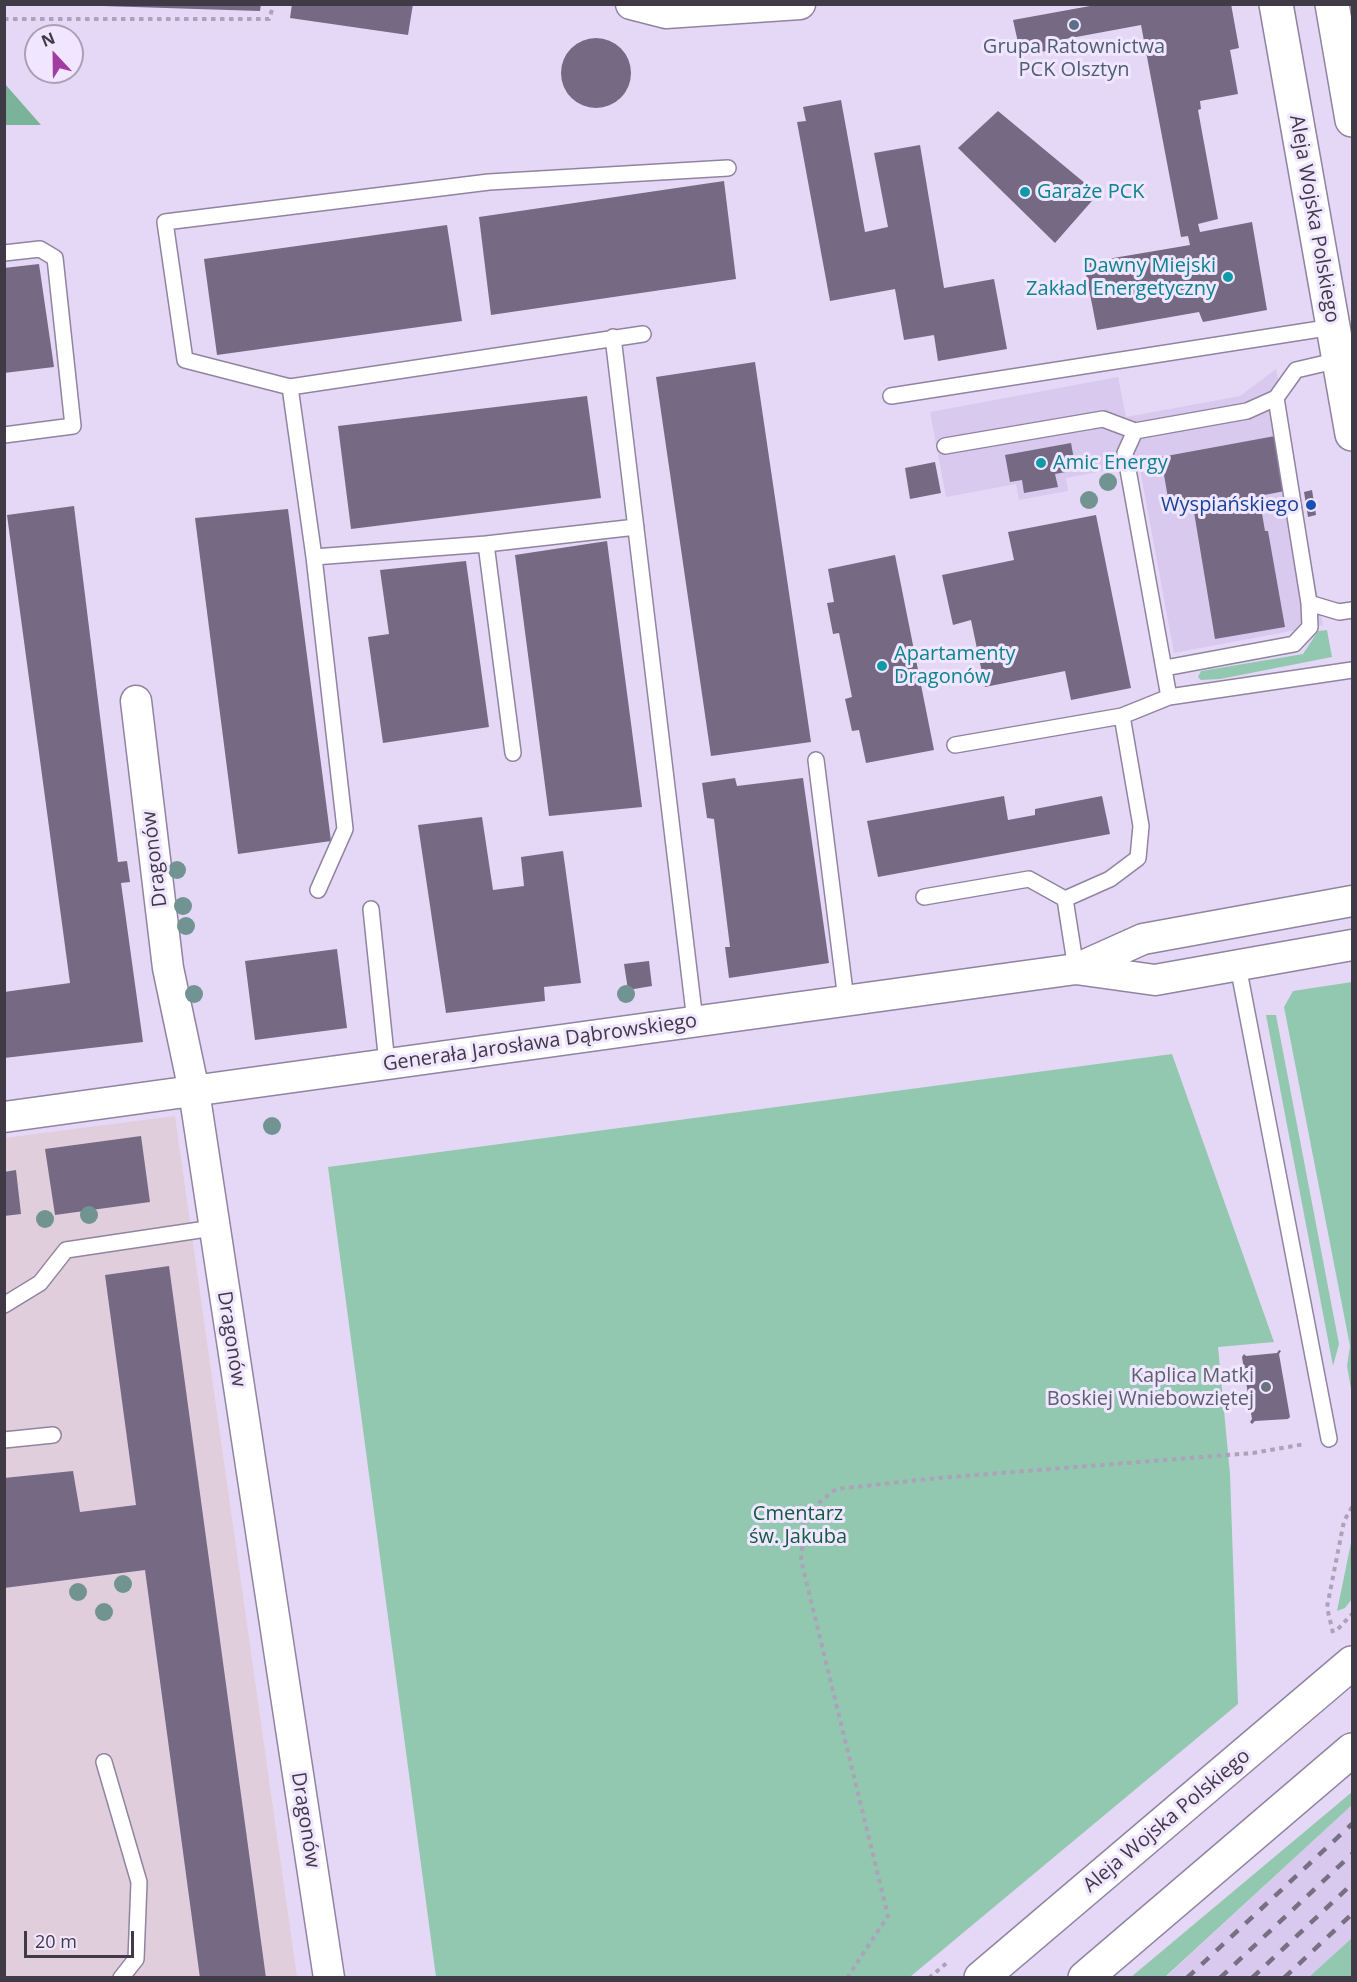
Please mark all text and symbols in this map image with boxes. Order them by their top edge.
marker: Grupa Ratownictwa PCK Olsztyn [1067,18,1081,32]
north arrow [24,24,84,84]
text: N [38,27,58,52]
place label: Grupa Ratownictwa PCK Olsztyn [983,35,1165,82]
street label: Aleja Wojska Polskiego [1284,113,1344,325]
place label: Garaże PCK [1037,180,1145,204]
marker: Garaże PCK [1018,185,1032,199]
place label: Dawny Miejski Zakład Energetyczny [1026,254,1216,301]
marker: Dawny Miejski Zakład Energetyczny [1221,270,1235,284]
place label: Amic Energy [1053,451,1168,475]
marker: Amic Energy [1034,456,1048,470]
place label: Wyspiańskiego [1161,493,1299,517]
marker: Wyspiańskiego [1304,498,1318,512]
place label: Apartamenty Dragonów [894,642,1016,689]
marker: Apartamenty Dragonów [875,659,889,673]
street label: Dragonów [137,810,173,908]
street label: Generała Jarosława Dąbrowskiego [381,1009,699,1077]
street label: Dragonów [212,1289,250,1389]
place label: Kaplica Matki Boskiej Wniebowziętej [1047,1364,1254,1411]
marker: Kaplica Matki Boskiej Wniebowziętej [1259,1380,1273,1394]
park label: Cmentarz św. Jakuba [749,1502,847,1549]
street label: Aleja Wojska Polskiego [1079,1744,1255,1898]
street label: Dragonów [286,1770,324,1870]
scale bar [27,1919,136,1957]
text: 20 m [35,1929,77,1953]

